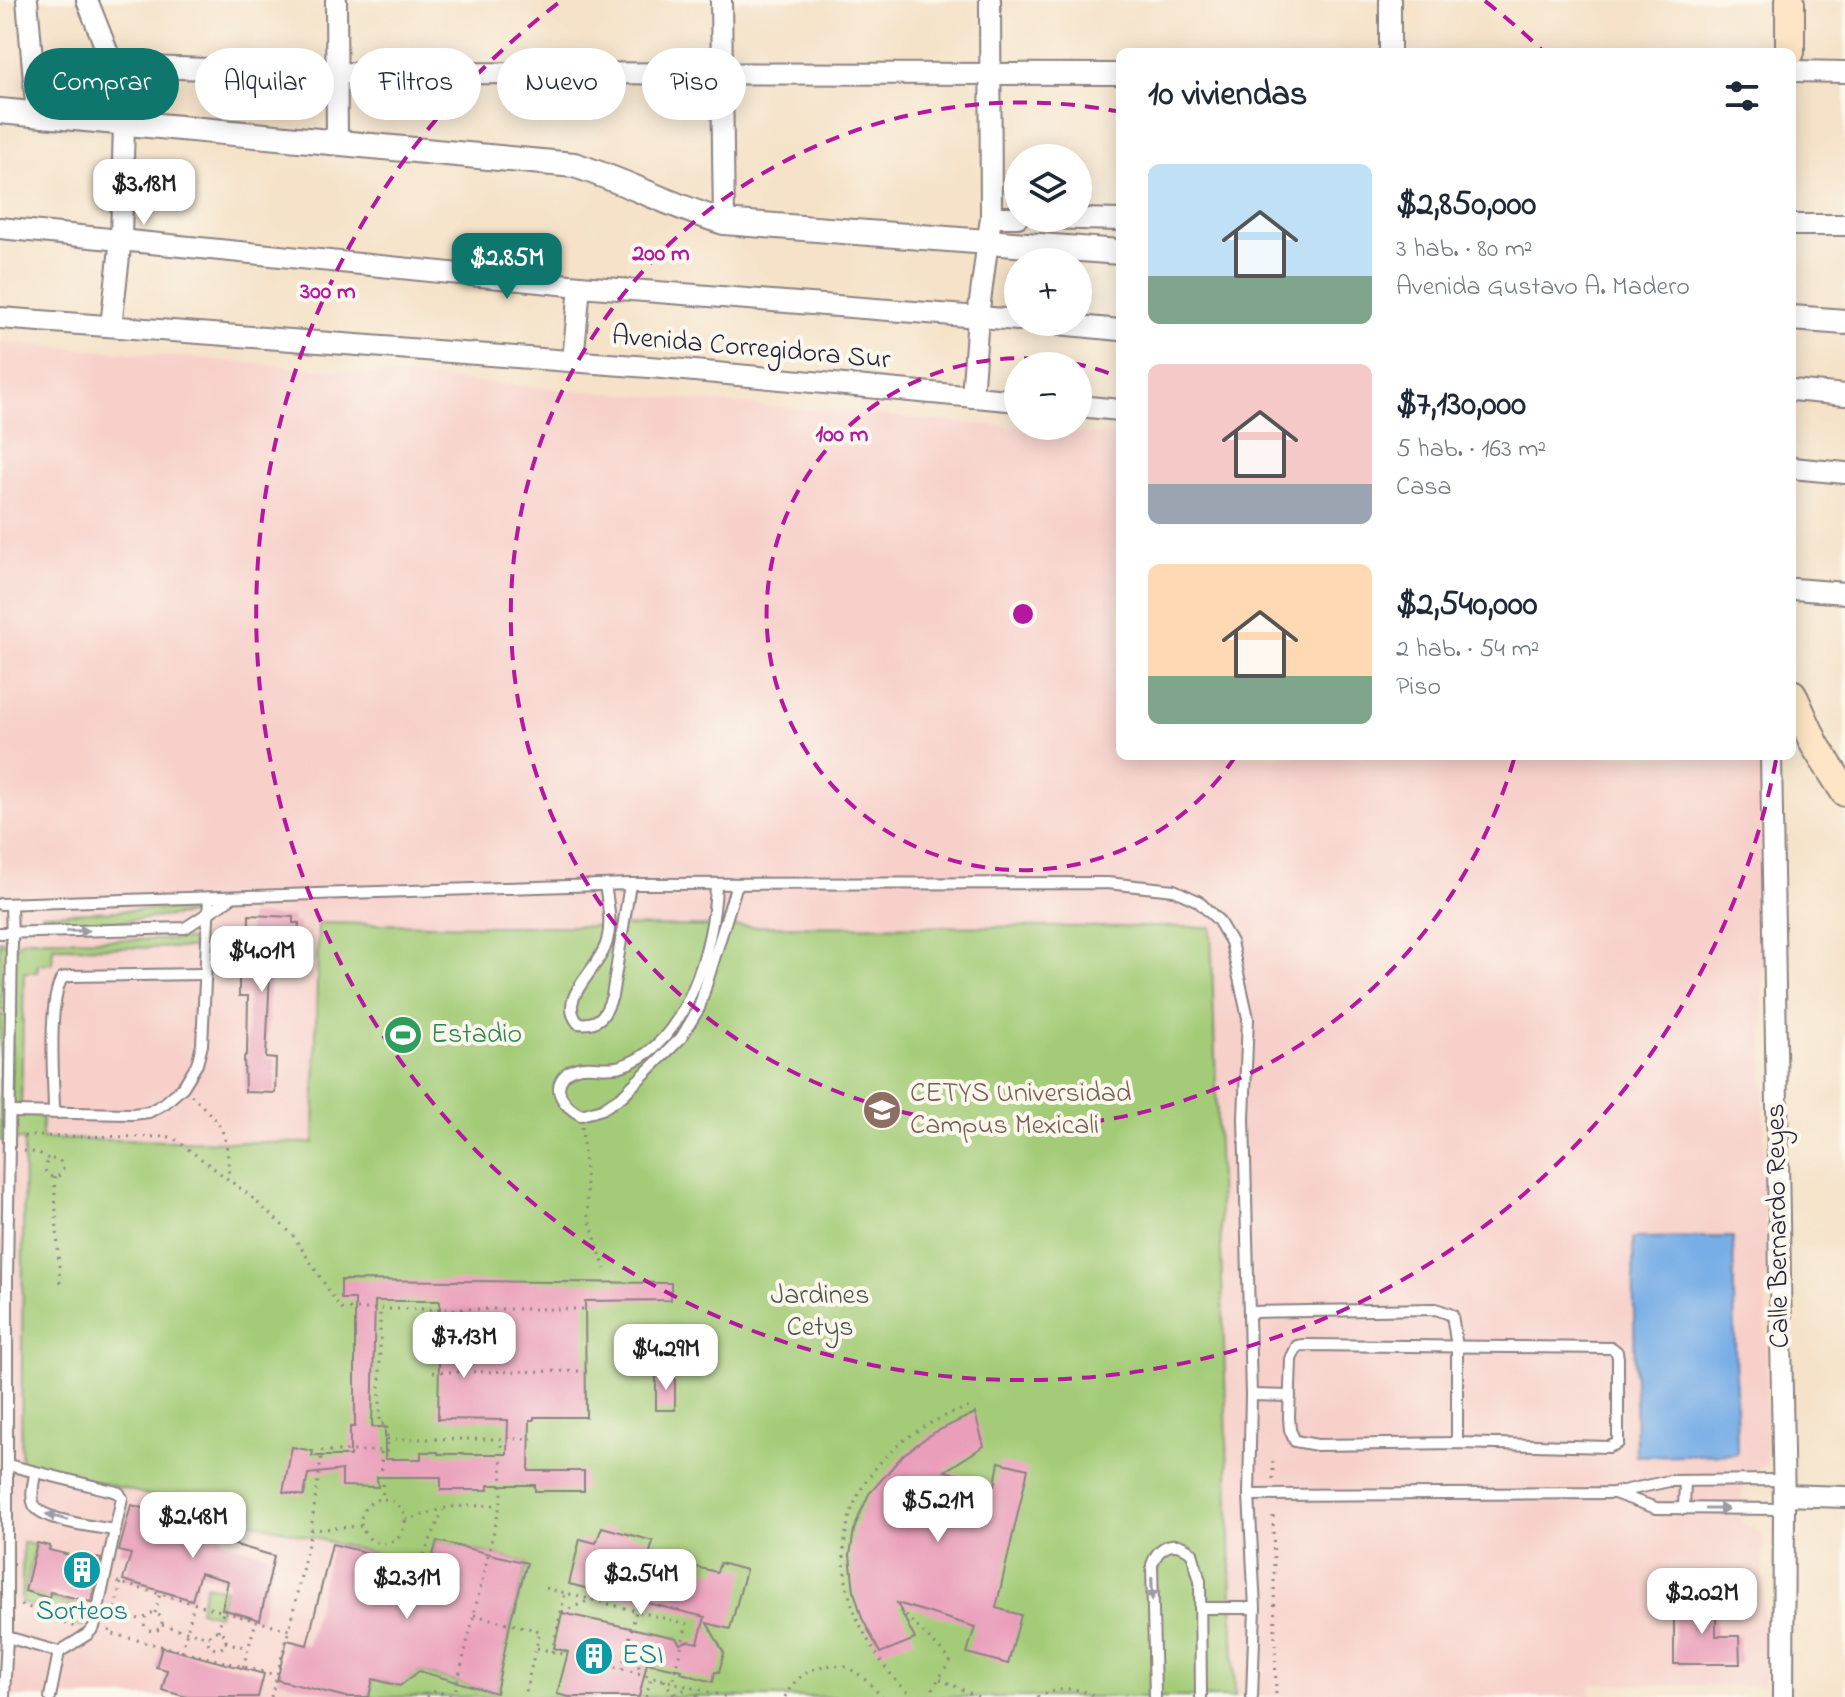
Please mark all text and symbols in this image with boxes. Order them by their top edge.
chip: Comprar [24,48,179,120]
chip: Alquilar [195,48,334,120]
chip: Filtros [350,48,481,120]
chip: Nuevo [497,48,626,120]
chip: Piso [642,48,746,120]
text: 10 viviendas [1148,71,1307,121]
icon: filters [1720,74,1764,118]
map controls [1004,144,1092,440]
button: layers [1004,144,1092,232]
pin: $3.18M [79,159,209,227]
text: $3.18M [111,166,177,204]
text: $2,850,000 [1396,181,1536,231]
icon: home [1212,196,1308,292]
text: 3 hab. · 80 m² [1396,231,1533,269]
pin: $2.85M [442,233,572,301]
text: 200 m [631,237,690,272]
text: $2.85M [470,240,544,278]
button: + [1004,248,1092,336]
text: Avenida Gustavo A. Madero [1396,269,1690,307]
text: 300 m [299,275,356,310]
street label: Avenida Corregidora Sur [610,316,892,382]
button: − [1004,352,1092,440]
text: $7,130,000 [1396,381,1526,431]
icon: home [1212,396,1308,492]
text: 100 m [816,418,869,453]
text: 5 hab. · 163 m² [1396,431,1546,469]
text: Casa [1396,469,1452,507]
text: $2,540,000 [1396,581,1537,631]
icon: home [1212,596,1308,692]
centre of rings [1009,600,1037,628]
text: 2 hab. · 54 m² [1396,631,1539,669]
text: Piso [1396,669,1441,707]
one-way arrow [66,925,91,938]
pin: $4.01M [197,926,327,994]
text: $4.01M [228,933,296,971]
sports icon: Estadio [382,1014,424,1056]
place label: Estadio [431,1015,522,1056]
place label: CETYS Universidad Campus Mexicali [910,1074,1132,1147]
school or university icon: CETYS Universidad Campus Mexicali [861,1089,903,1131]
street label: Calle Bernardo Reyes [1756,1103,1802,1349]
park label: Jardines Cetys [771,1276,869,1349]
pin: $7.13M [399,1312,529,1380]
text: $7.13M [431,1319,497,1357]
pin: $4.29M [601,1324,731,1392]
text: $4.29M [632,1331,700,1369]
pin: $5.21M [873,1476,1003,1544]
text: $5.21M [902,1483,974,1521]
pin: $2.48M [128,1492,258,1560]
text: $2.48M [158,1499,228,1537]
one-way arrow [1705,1503,1730,1515]
one-way arrow [44,1510,68,1523]
building icon: Sorteos [61,1549,103,1591]
pin: $2.54M [576,1549,706,1617]
pin: $2.31M [342,1553,472,1621]
text: $2.54M [603,1556,679,1594]
text: $2.31M [373,1560,441,1598]
pin: $2.02M [1637,1568,1767,1636]
text: $2.02M [1665,1575,1739,1613]
one-way arrow [1146,1577,1158,1602]
place label: Sorteos [36,1592,128,1633]
building icon: ESI [573,1635,615,1677]
place label: ESI [622,1636,664,1677]

